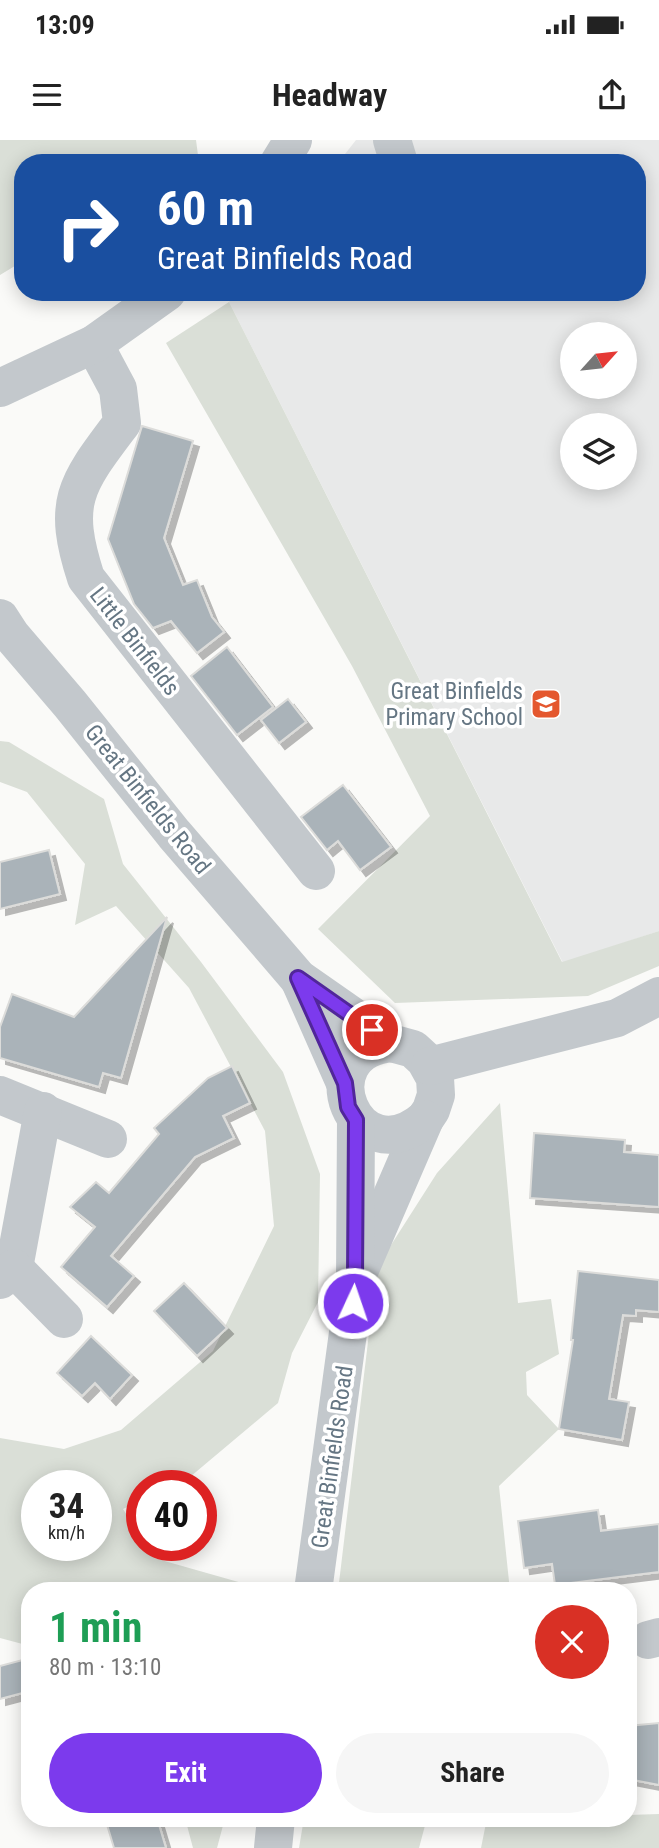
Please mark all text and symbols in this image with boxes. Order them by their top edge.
text: 13:09 [35,10,95,40]
icon: menu [28,76,66,114]
text: Headway [272,76,387,114]
icon: share [593,76,631,114]
text: 60 m [157,180,254,237]
icon: right [42,182,133,273]
text: Great Binfields Road [157,239,413,277]
north arrow [560,322,637,399]
map controls [560,322,637,490]
button: layers [560,413,637,490]
street label: Little Binfields [84,582,185,701]
place label: Great Binfields Primary School [386,678,523,731]
school or university icon: Great Binfields Primary School [529,687,563,721]
street label: Great Binfields Road [79,719,216,879]
pin [342,1000,402,1060]
icon: arrive [353,1011,391,1049]
position arrow [316,1266,390,1340]
street label: Great Binfields Road [306,1364,359,1550]
speed limit sign: 40 [126,1470,217,1561]
text: 34 [49,1486,84,1527]
text: km/h [48,1522,85,1543]
text: 1 min [49,1603,142,1652]
button: close [535,1605,609,1679]
text: 80 m · 13:10 [49,1654,161,1681]
button: Exit [49,1733,322,1813]
button: Share [336,1733,609,1813]

